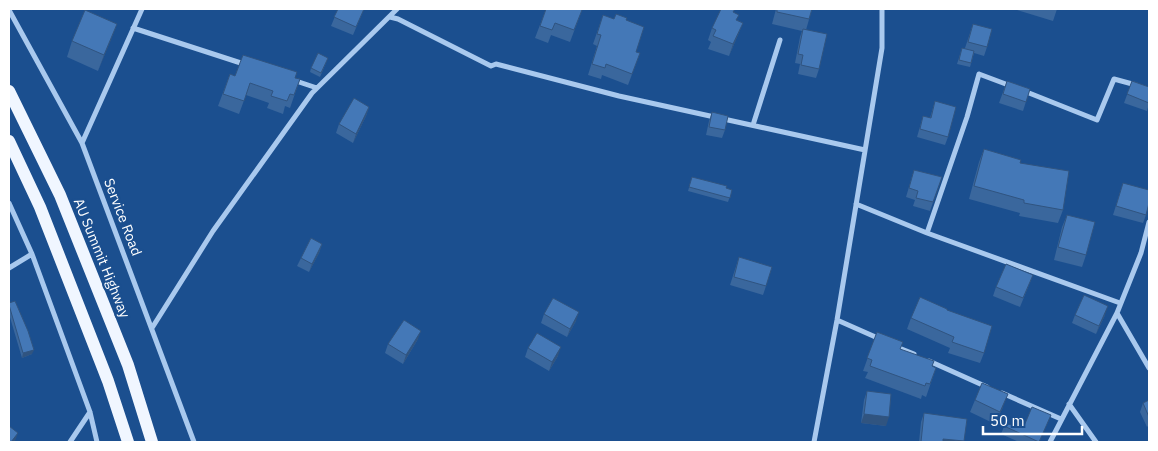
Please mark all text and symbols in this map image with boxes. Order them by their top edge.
street label: Service Road [100,176,146,258]
street label: AU Summit Highway [70,196,134,321]
scale bar [983,404,1082,436]
text: 50 m [990,411,1025,430]

